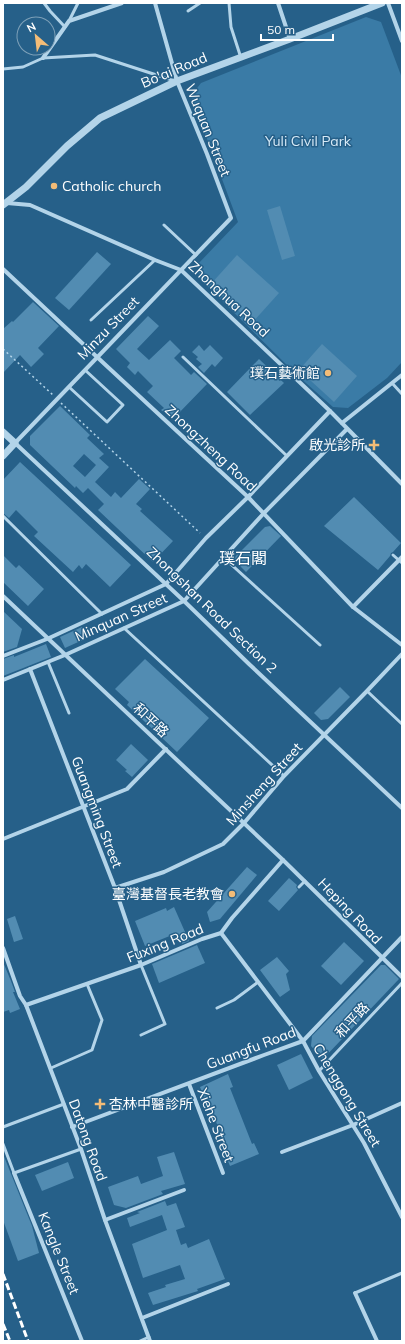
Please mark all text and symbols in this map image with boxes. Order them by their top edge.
north arrow [16,16,56,56]
scale bar [261,16,333,42]
text: N [24,19,38,35]
text: 50 m [267,22,295,37]
street label: Bo'ai Road [138,48,210,92]
street label: Wuquan Street [181,81,235,179]
park label: Yuli Civil Park [264,132,352,150]
place label: Catholic church [62,177,161,195]
marker: Catholic church [49,181,59,191]
street label: Zhonghua Road [185,257,273,341]
street label: Minzu Street [73,292,143,363]
place label: 璞石藝術館 [250,364,320,382]
marker: 璞石藝術館 [323,368,333,378]
street label: Zhongzheng Road [161,401,261,495]
place label: 啟光診所 [309,436,365,454]
marker: 啟光診所 [368,439,380,451]
street label: Zhongshan Road Section 2 [143,543,281,677]
district label: 璞石閣 [219,548,267,568]
street label: Minquan Street [72,589,170,645]
street label: 和平路 [130,699,172,741]
street label: Minsheng Street [222,739,306,829]
street label: Guangming Street [67,754,127,870]
street label: Heping Road [314,874,386,948]
place label: 臺灣基督長老教會 [112,885,224,903]
marker: 臺灣基督長老教會 [227,889,237,899]
street label: Fuxing Road [124,919,206,967]
street label: 和平路 [331,999,373,1041]
street label: Guangfu Road [204,1023,298,1073]
street label: Chenggong Street [309,1040,385,1150]
street label: Xiehe Street [194,1085,238,1165]
place label: 杏林中醫診所 [109,1095,193,1113]
street label: Datong Road [65,1096,111,1184]
marker: 杏林中醫診所 [94,1098,106,1110]
street label: Kangle Street [34,1209,84,1297]

